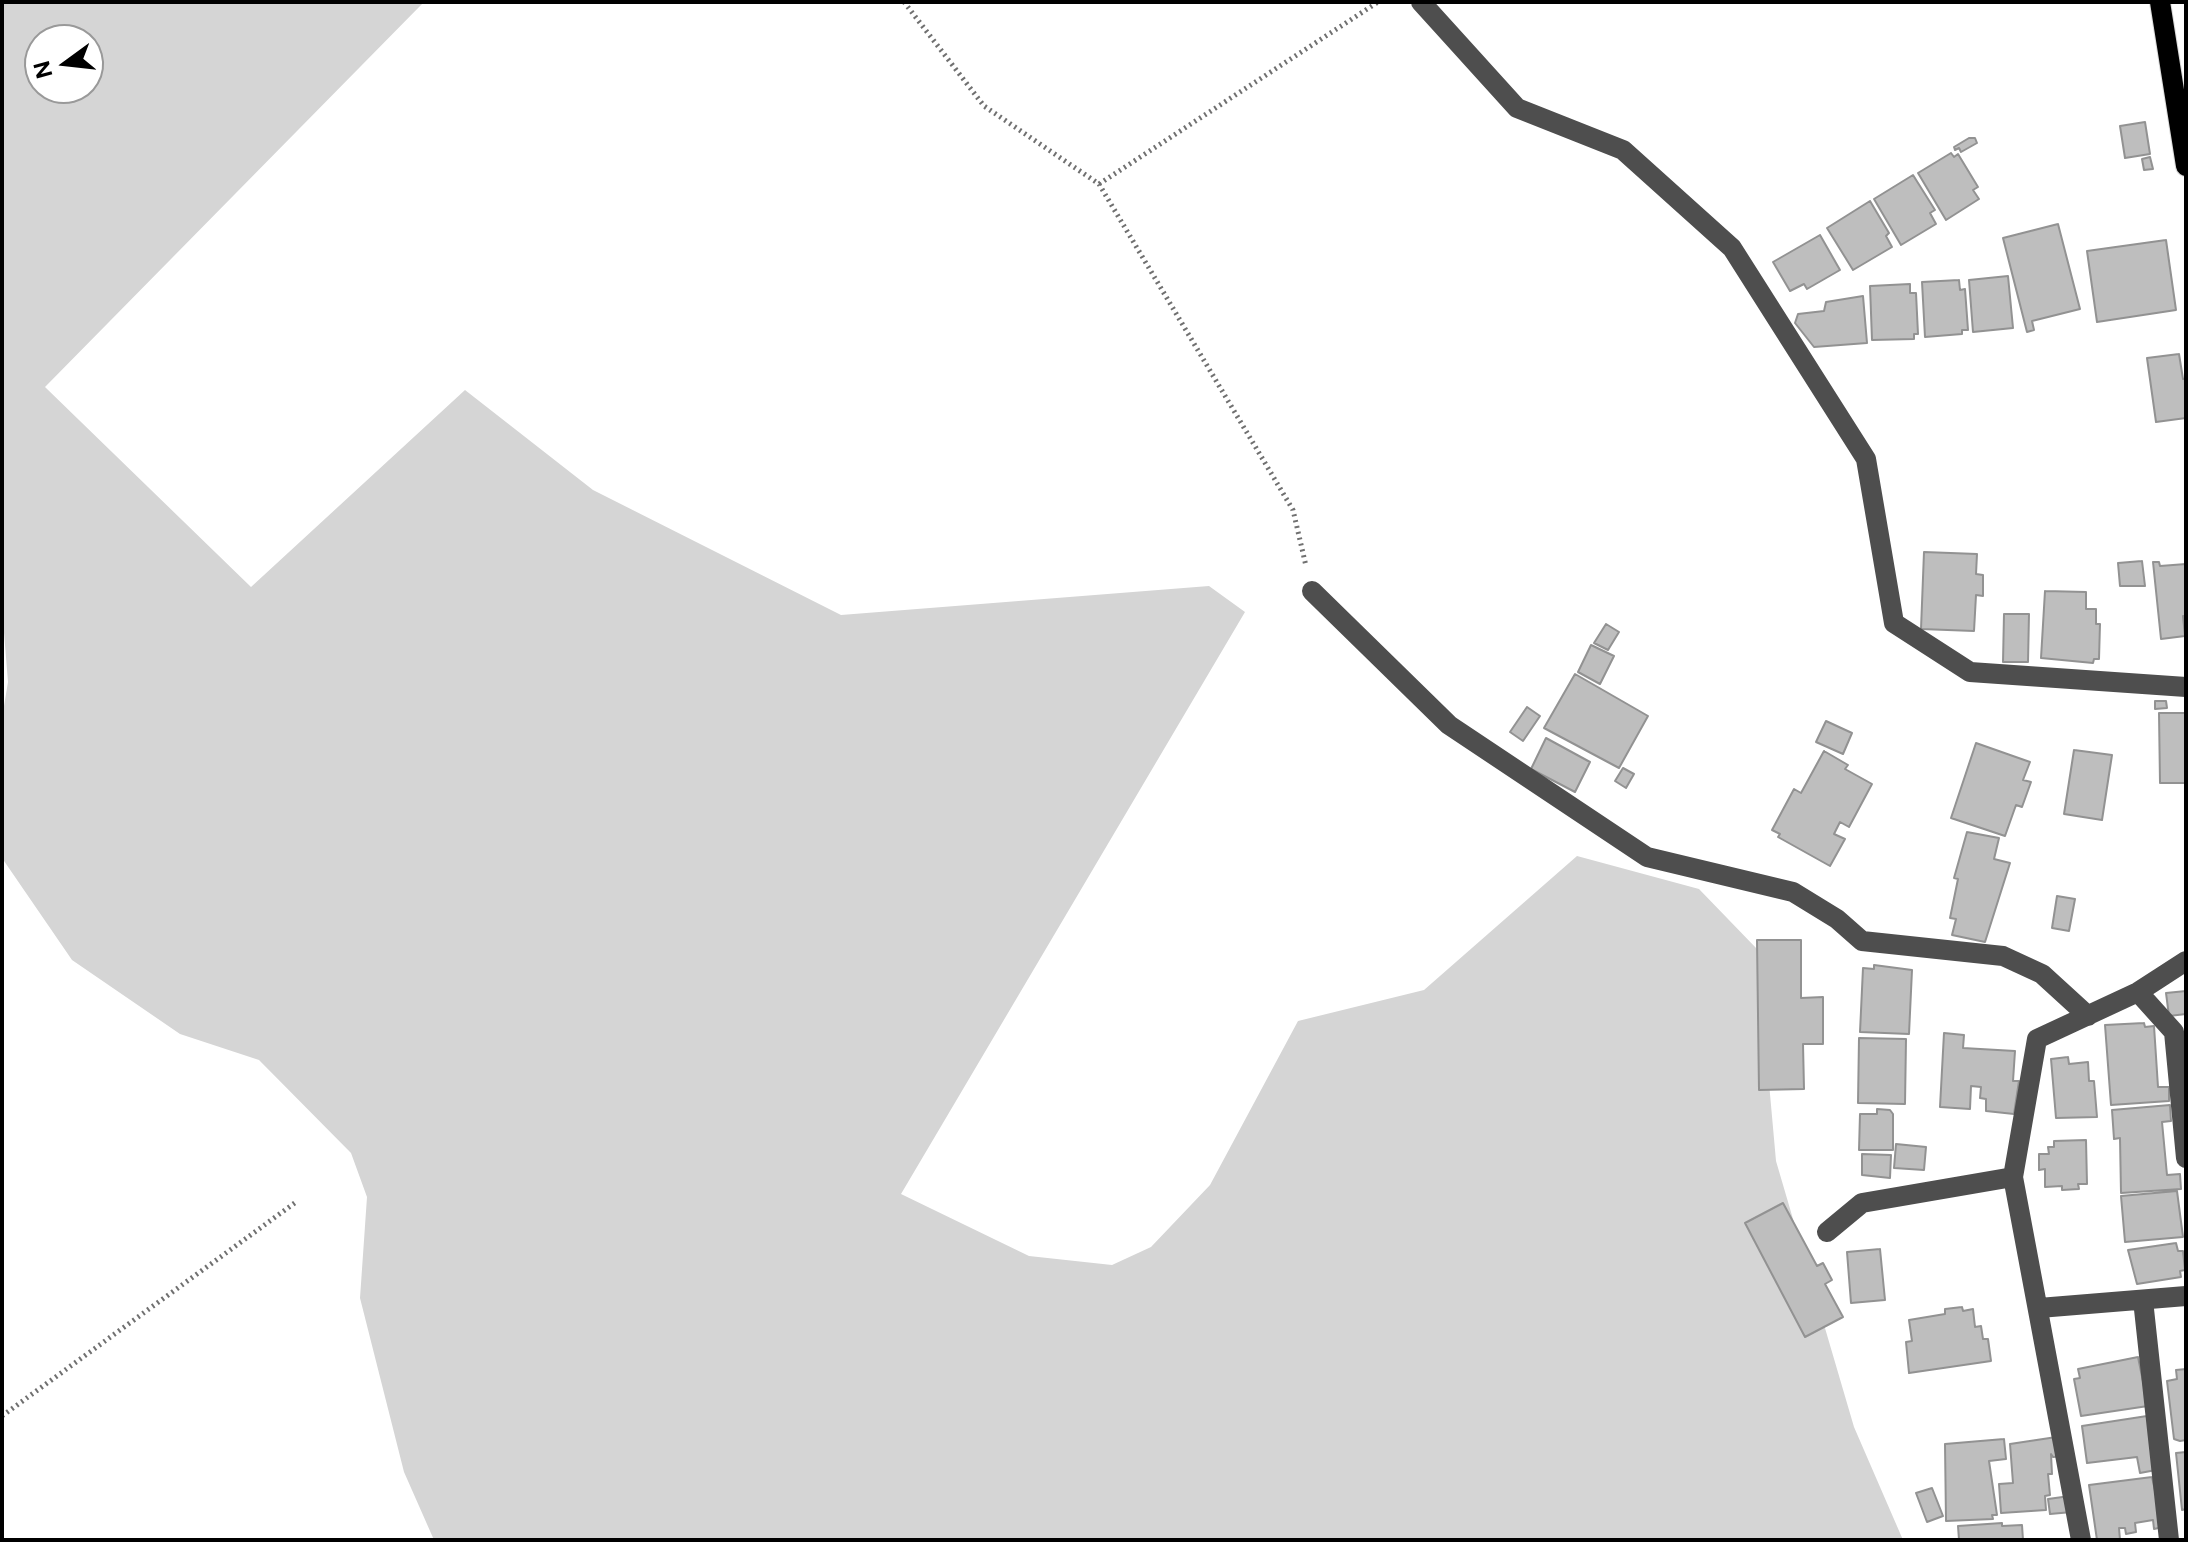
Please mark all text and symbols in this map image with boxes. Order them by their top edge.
north arrow [24,24,104,104]
text: N [28,58,58,81]

